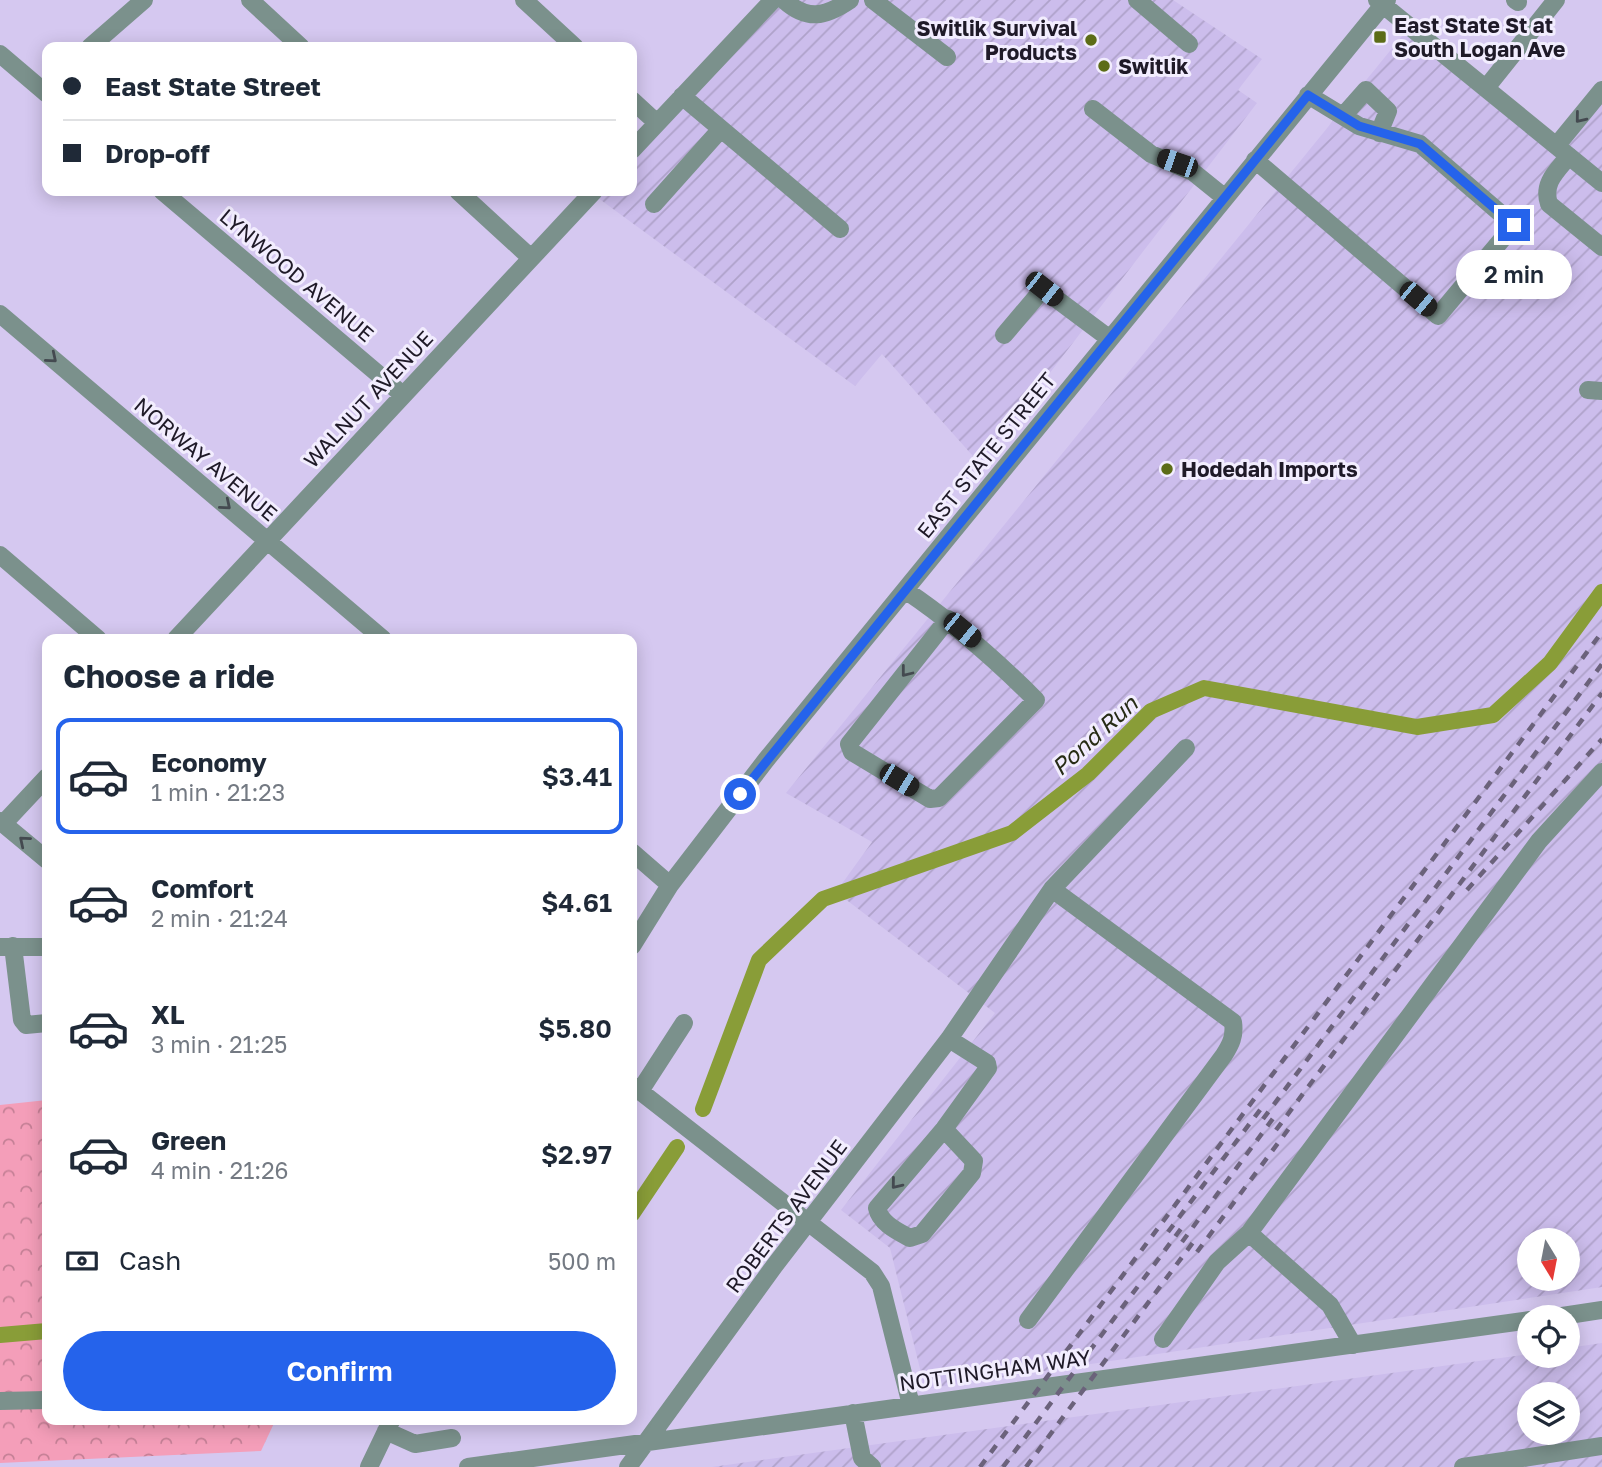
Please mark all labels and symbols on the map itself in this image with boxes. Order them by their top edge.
place label: East State St at South Logan Ave [1394,12,1565,62]
place label: Switlik Survival Products [917,15,1077,65]
marker: East State St at South Logan Ave [1372,29,1388,45]
marker: Switlik Survival Products [1083,32,1099,48]
place label: Switlik [1118,53,1188,79]
marker: Switlik [1096,58,1112,74]
one-way arrow [1575,110,1588,122]
car [1154,146,1201,180]
street label: LYNWOOD AVENUE [215,203,379,347]
route end [1498,209,1530,241]
callout: 2 min [1456,250,1572,298]
car [1021,268,1068,310]
car [1396,277,1441,321]
street label: WALNUT AVENUE [298,325,438,473]
one-way arrow [44,350,57,362]
street label: EAST STATE STREET [911,367,1061,543]
street label: NORWAY AVENUE [129,392,283,526]
place label: Hodedah Imports [1181,456,1358,482]
marker: Hodedah Imports [1159,461,1175,477]
one-way arrow [217,497,230,509]
car [940,609,985,651]
one-way arrow [901,665,914,677]
water label: Pond Run [1045,689,1143,781]
car [876,760,923,800]
route start [724,778,756,810]
one-way arrow [19,836,31,849]
street label: ROBERTS AVENUE [720,1134,852,1298]
one-way arrow [891,1177,904,1189]
north arrow [1517,1228,1580,1292]
street label: NOTTINGHAM WAY [898,1344,1093,1396]

